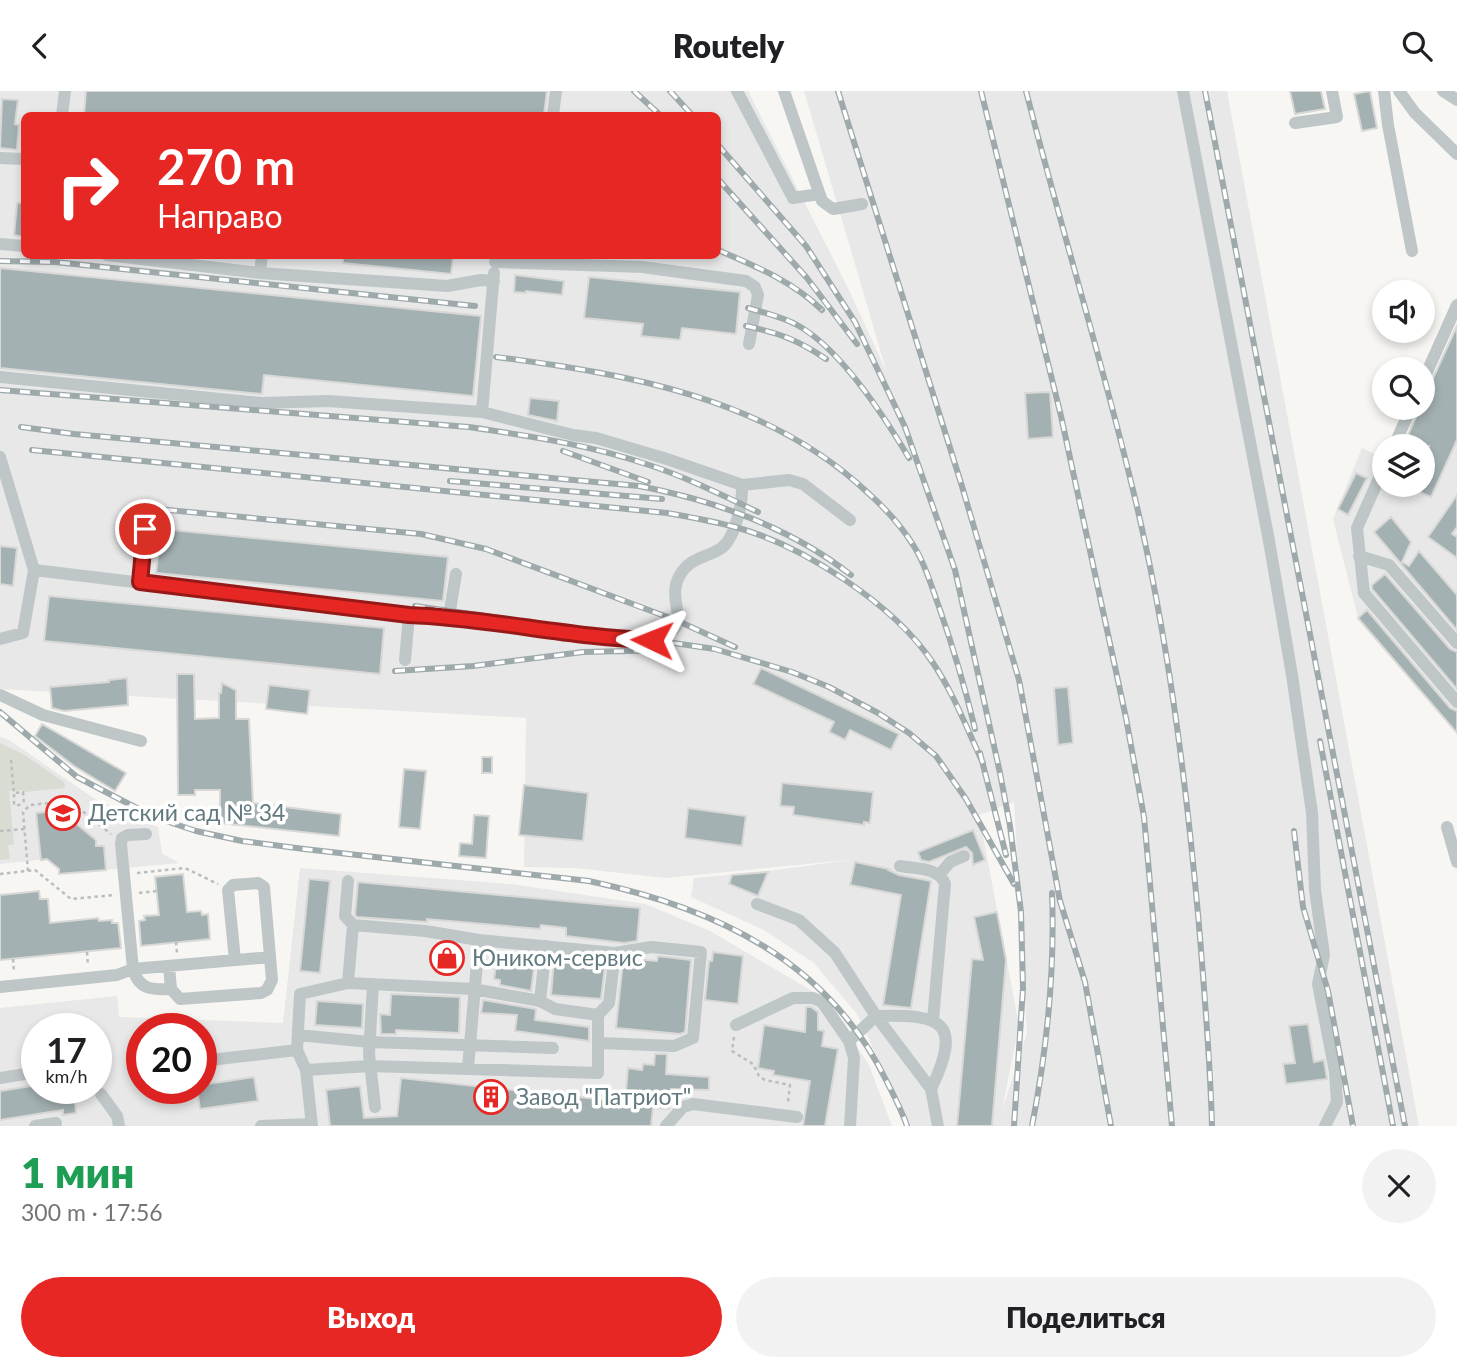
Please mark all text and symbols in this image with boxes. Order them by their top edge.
text: Routely [673,26,784,65]
icon: back [21,27,59,65]
icon: search [1398,27,1436,65]
text: 270 m [157,137,295,195]
icon: right [42,140,133,231]
text: Направо [157,196,283,235]
map controls [1372,280,1435,497]
button: sound [1372,280,1435,343]
button: search [1372,357,1435,420]
button: layers [1372,434,1435,497]
pin [115,499,175,559]
icon: arrive [126,510,164,548]
position arrow [615,603,689,677]
school or university icon: Детский сад № 34 [44,794,82,832]
place label: Детский сад № 34 [88,798,285,826]
shop icon: Юником-сервис [428,939,466,977]
place label: Юником-сервис [472,943,643,971]
speed limit sign: 20 [126,1013,217,1104]
text: 17 [46,1028,87,1070]
text: km/h [45,1065,88,1087]
building icon: Завод "Патриот" [472,1078,510,1116]
place label: Завод "Патриот" [516,1082,691,1110]
text: 1 мин [21,1147,135,1197]
button: close [1362,1149,1436,1223]
text: 300 m · 17:56 [21,1198,163,1226]
button: Выход [21,1277,722,1357]
button: Поделиться [736,1277,1436,1357]

